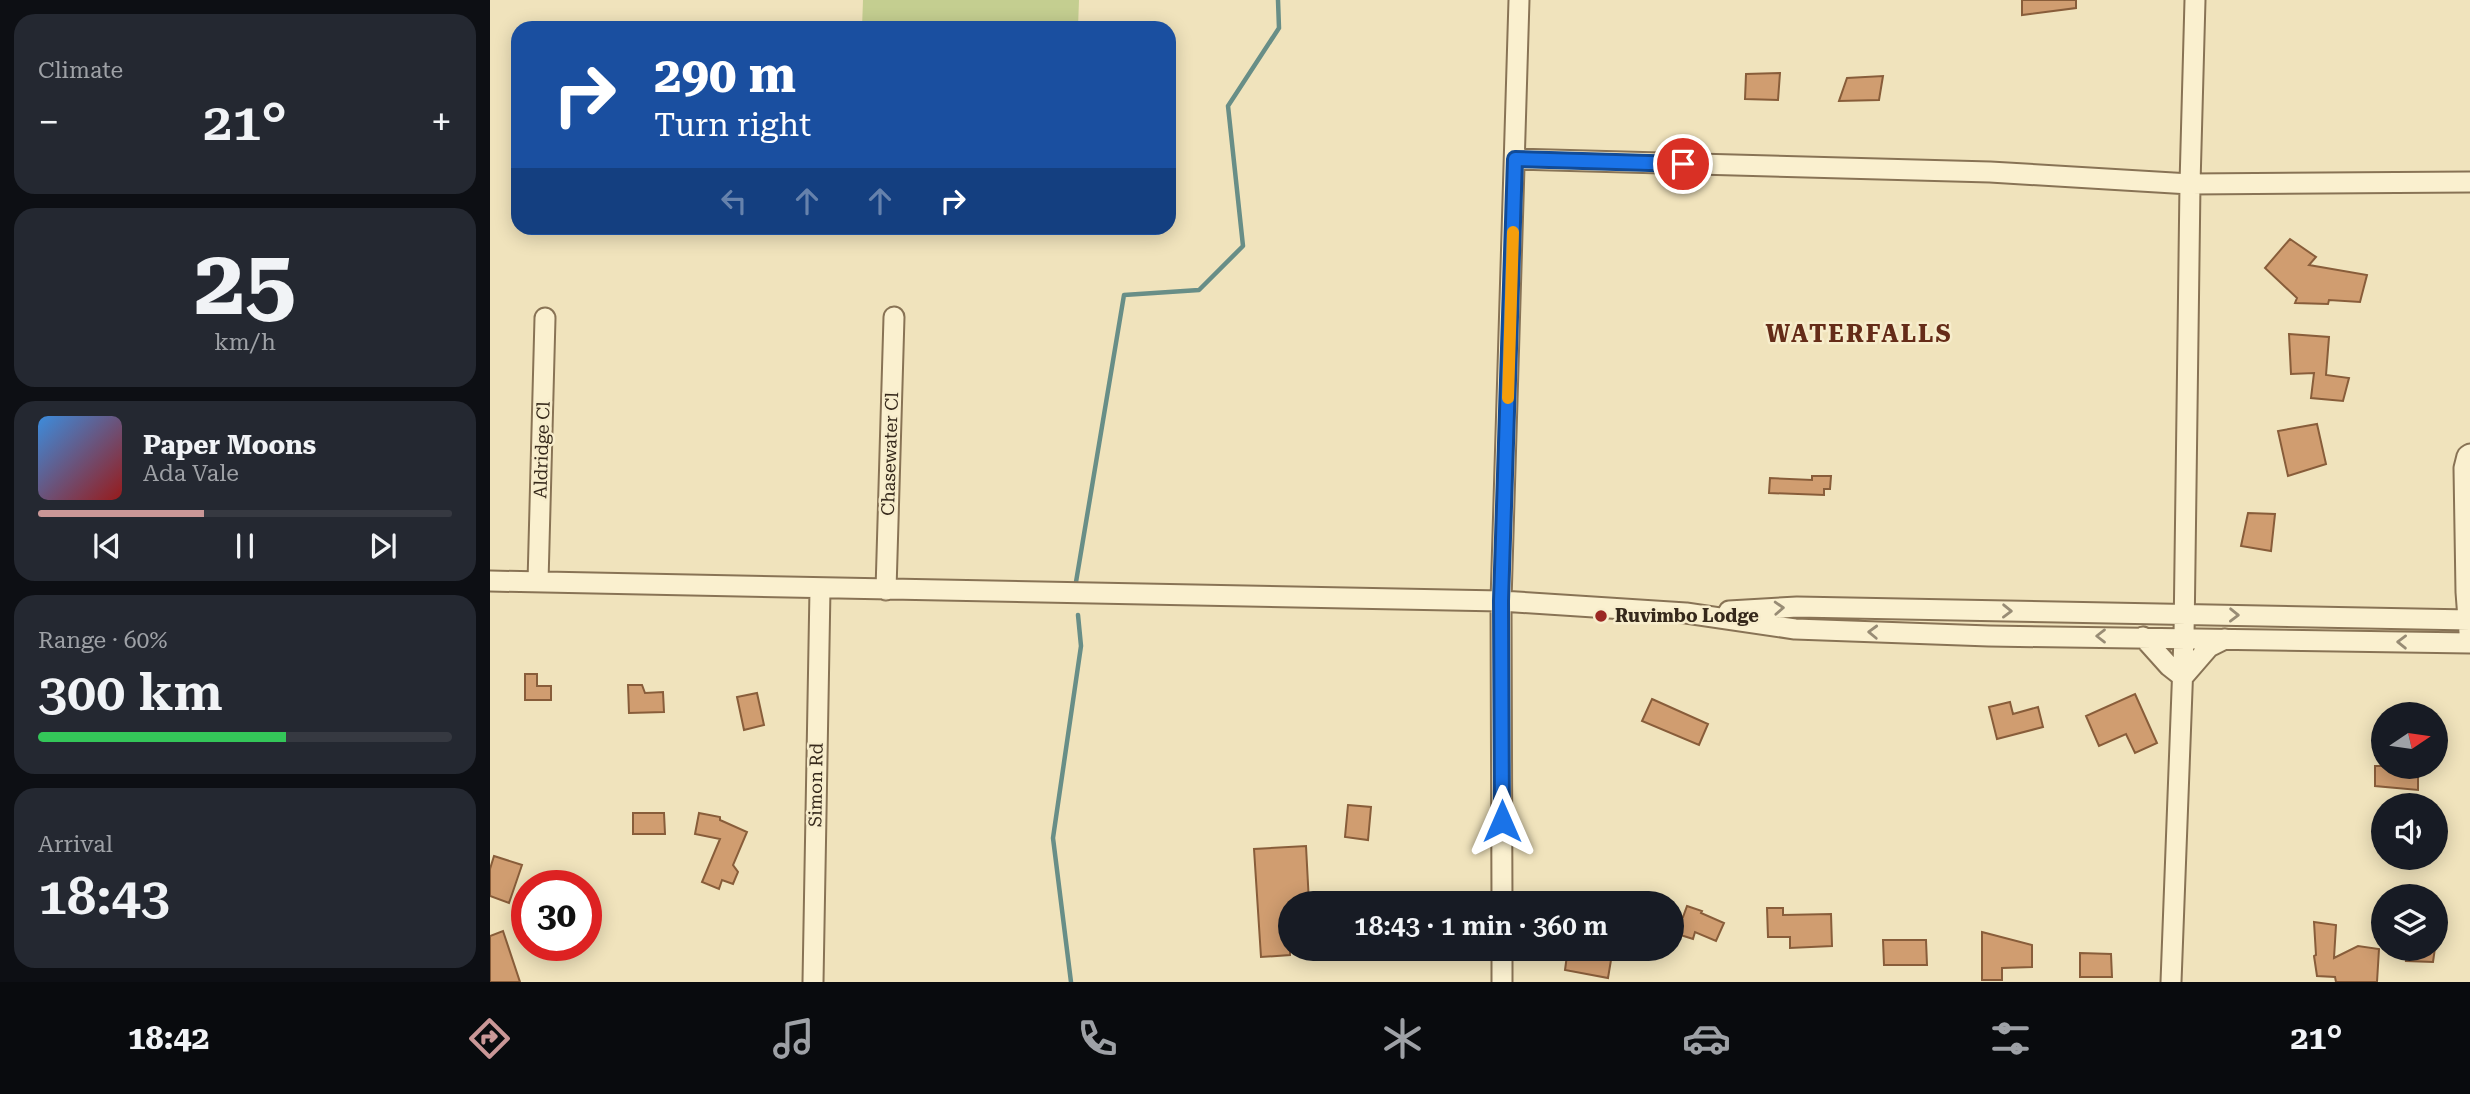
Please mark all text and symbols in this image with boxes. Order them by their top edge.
text: 290 m [654,47,796,104]
icon: right [539,49,630,140]
text: Climate [38,57,123,84]
text: 21° [203,92,287,153]
text: − [38,100,59,144]
text: + [431,100,452,144]
text: Turn right [654,106,811,144]
pin [1653,134,1713,194]
icon: arrive [1664,145,1702,183]
icon: left [715,182,753,220]
icon: ahead [788,182,826,220]
icon: ahead [861,182,899,220]
icon: right [934,182,972,220]
text: 25 [194,230,296,336]
district label: WATERFALLS [1766,320,1952,348]
text: km/h [214,329,276,356]
street label: Chasewater Cl [877,391,902,516]
street label: Aldridge Cl [529,401,554,499]
text: Paper Moons [143,430,316,460]
text: Ada Vale [143,460,239,487]
icon: previous [88,527,126,565]
icon: pause [226,527,264,565]
icon: next [364,527,402,565]
one-way arrow [1774,601,1785,616]
one-way arrow [2002,603,2012,619]
place label: Ruvimbo Lodge [1615,605,1759,626]
marker: Ruvimbo Lodge [1593,608,1609,624]
one-way arrow [2229,608,2240,623]
one-way arrow [1868,624,1879,639]
text: Range · 60% [38,627,167,654]
one-way arrow [2095,629,2106,644]
one-way arrow [2396,634,2407,650]
text: 300 km [38,662,223,723]
north arrow [2371,702,2448,779]
map controls [2371,702,2448,961]
street label: Simon Rd [804,742,827,827]
position arrow [1465,784,1539,858]
button: sound [2371,793,2448,870]
text: Arrival [38,831,113,858]
text: 18:43 [38,866,170,927]
speed limit sign: 30 [511,870,602,961]
button: layers [2371,884,2448,961]
text: 18:43 · 1 min · 360 m [1354,911,1608,941]
icon: directions [465,1014,514,1063]
icon: music [769,1014,818,1063]
icon: phone [1073,1014,1122,1063]
icon: climate [1378,1014,1427,1063]
icon: car [1682,1014,1731,1063]
icon: filters [1986,1014,2035,1063]
text: 18:42 [128,1019,209,1057]
text: 21° [2291,1019,2342,1057]

